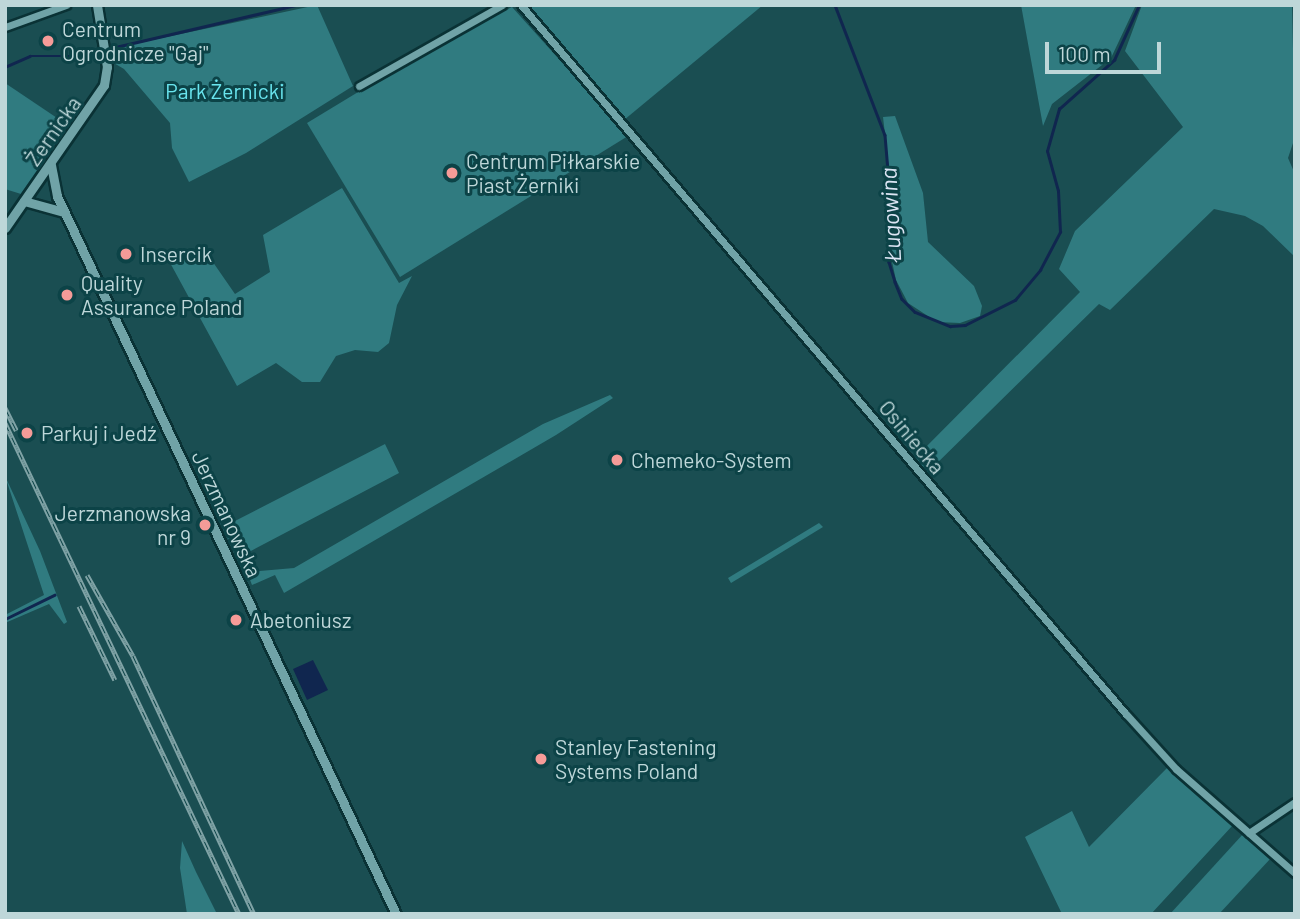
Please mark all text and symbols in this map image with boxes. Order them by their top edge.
place label: Centrum Ogrodnicze "Gaj" [62,16,209,66]
scale bar [1048,28,1164,72]
marker: Centrum Ogrodnicze "Gaj" [40,33,56,49]
text: 100 m [1058,41,1111,66]
park label: Park Żernicki [165,78,285,104]
street label: Żernicka [20,91,86,171]
place label: Centrum Piłkarskie Piast Żerniki [466,148,640,198]
marker: Centrum Piłkarskie Piast Żerniki [444,165,460,181]
water label: Ługowina [874,167,906,263]
place label: Insercik [140,241,212,267]
marker: Insercik [118,246,134,262]
place label: Quality Assurance Poland [81,270,242,320]
marker: Quality Assurance Poland [59,287,75,303]
street label: Osiniecka [874,395,950,479]
place label: Parkuj i Jedź [41,420,157,446]
marker: Parkuj i Jedź [19,425,35,441]
street label: Jerzmanowska [187,447,267,581]
place label: Chemeko-System [631,447,792,473]
marker: Chemeko-System [609,452,625,468]
place label: Jerzmanowska nr 9 [55,500,191,550]
marker: Jerzmanowska nr 9 [197,517,213,533]
place label: Abetoniusz [250,607,351,633]
marker: Abetoniusz [228,612,244,628]
place label: Stanley Fastening Systems Poland [555,734,716,784]
marker: Stanley Fastening Systems Poland [533,751,549,767]

